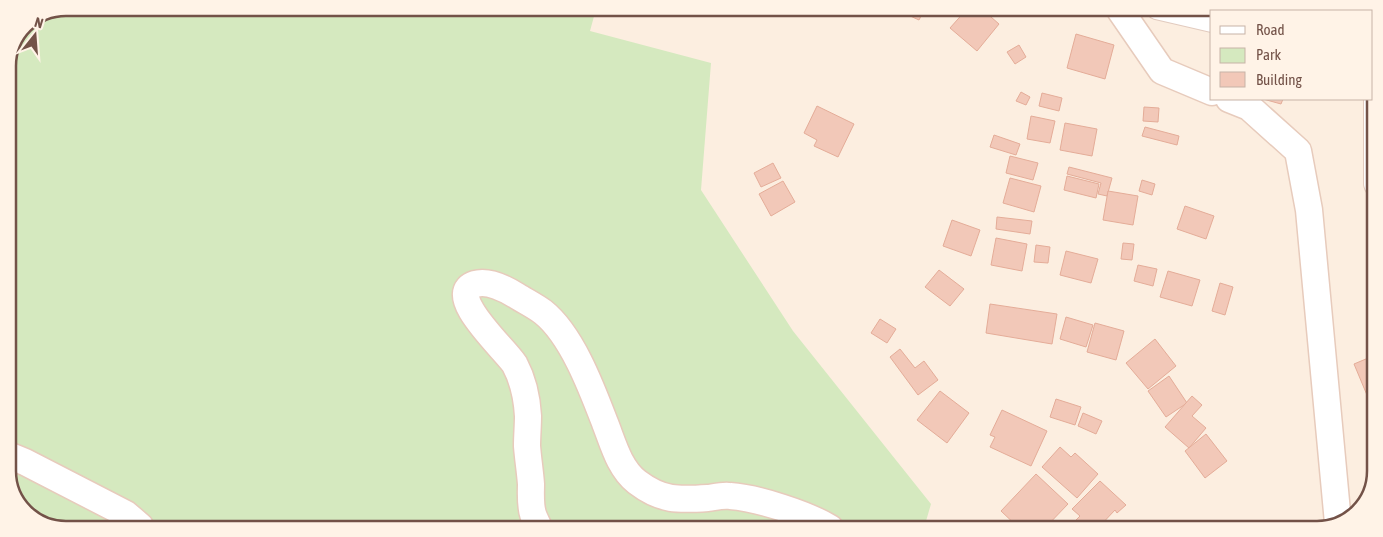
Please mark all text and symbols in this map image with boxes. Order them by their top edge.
north arrow [10,10,60,60]
legend [1210,10,1373,100]
text: N [33,14,45,31]
text: Road [1256,21,1285,38]
text: Park [1256,46,1281,63]
text: Building [1256,71,1302,88]

